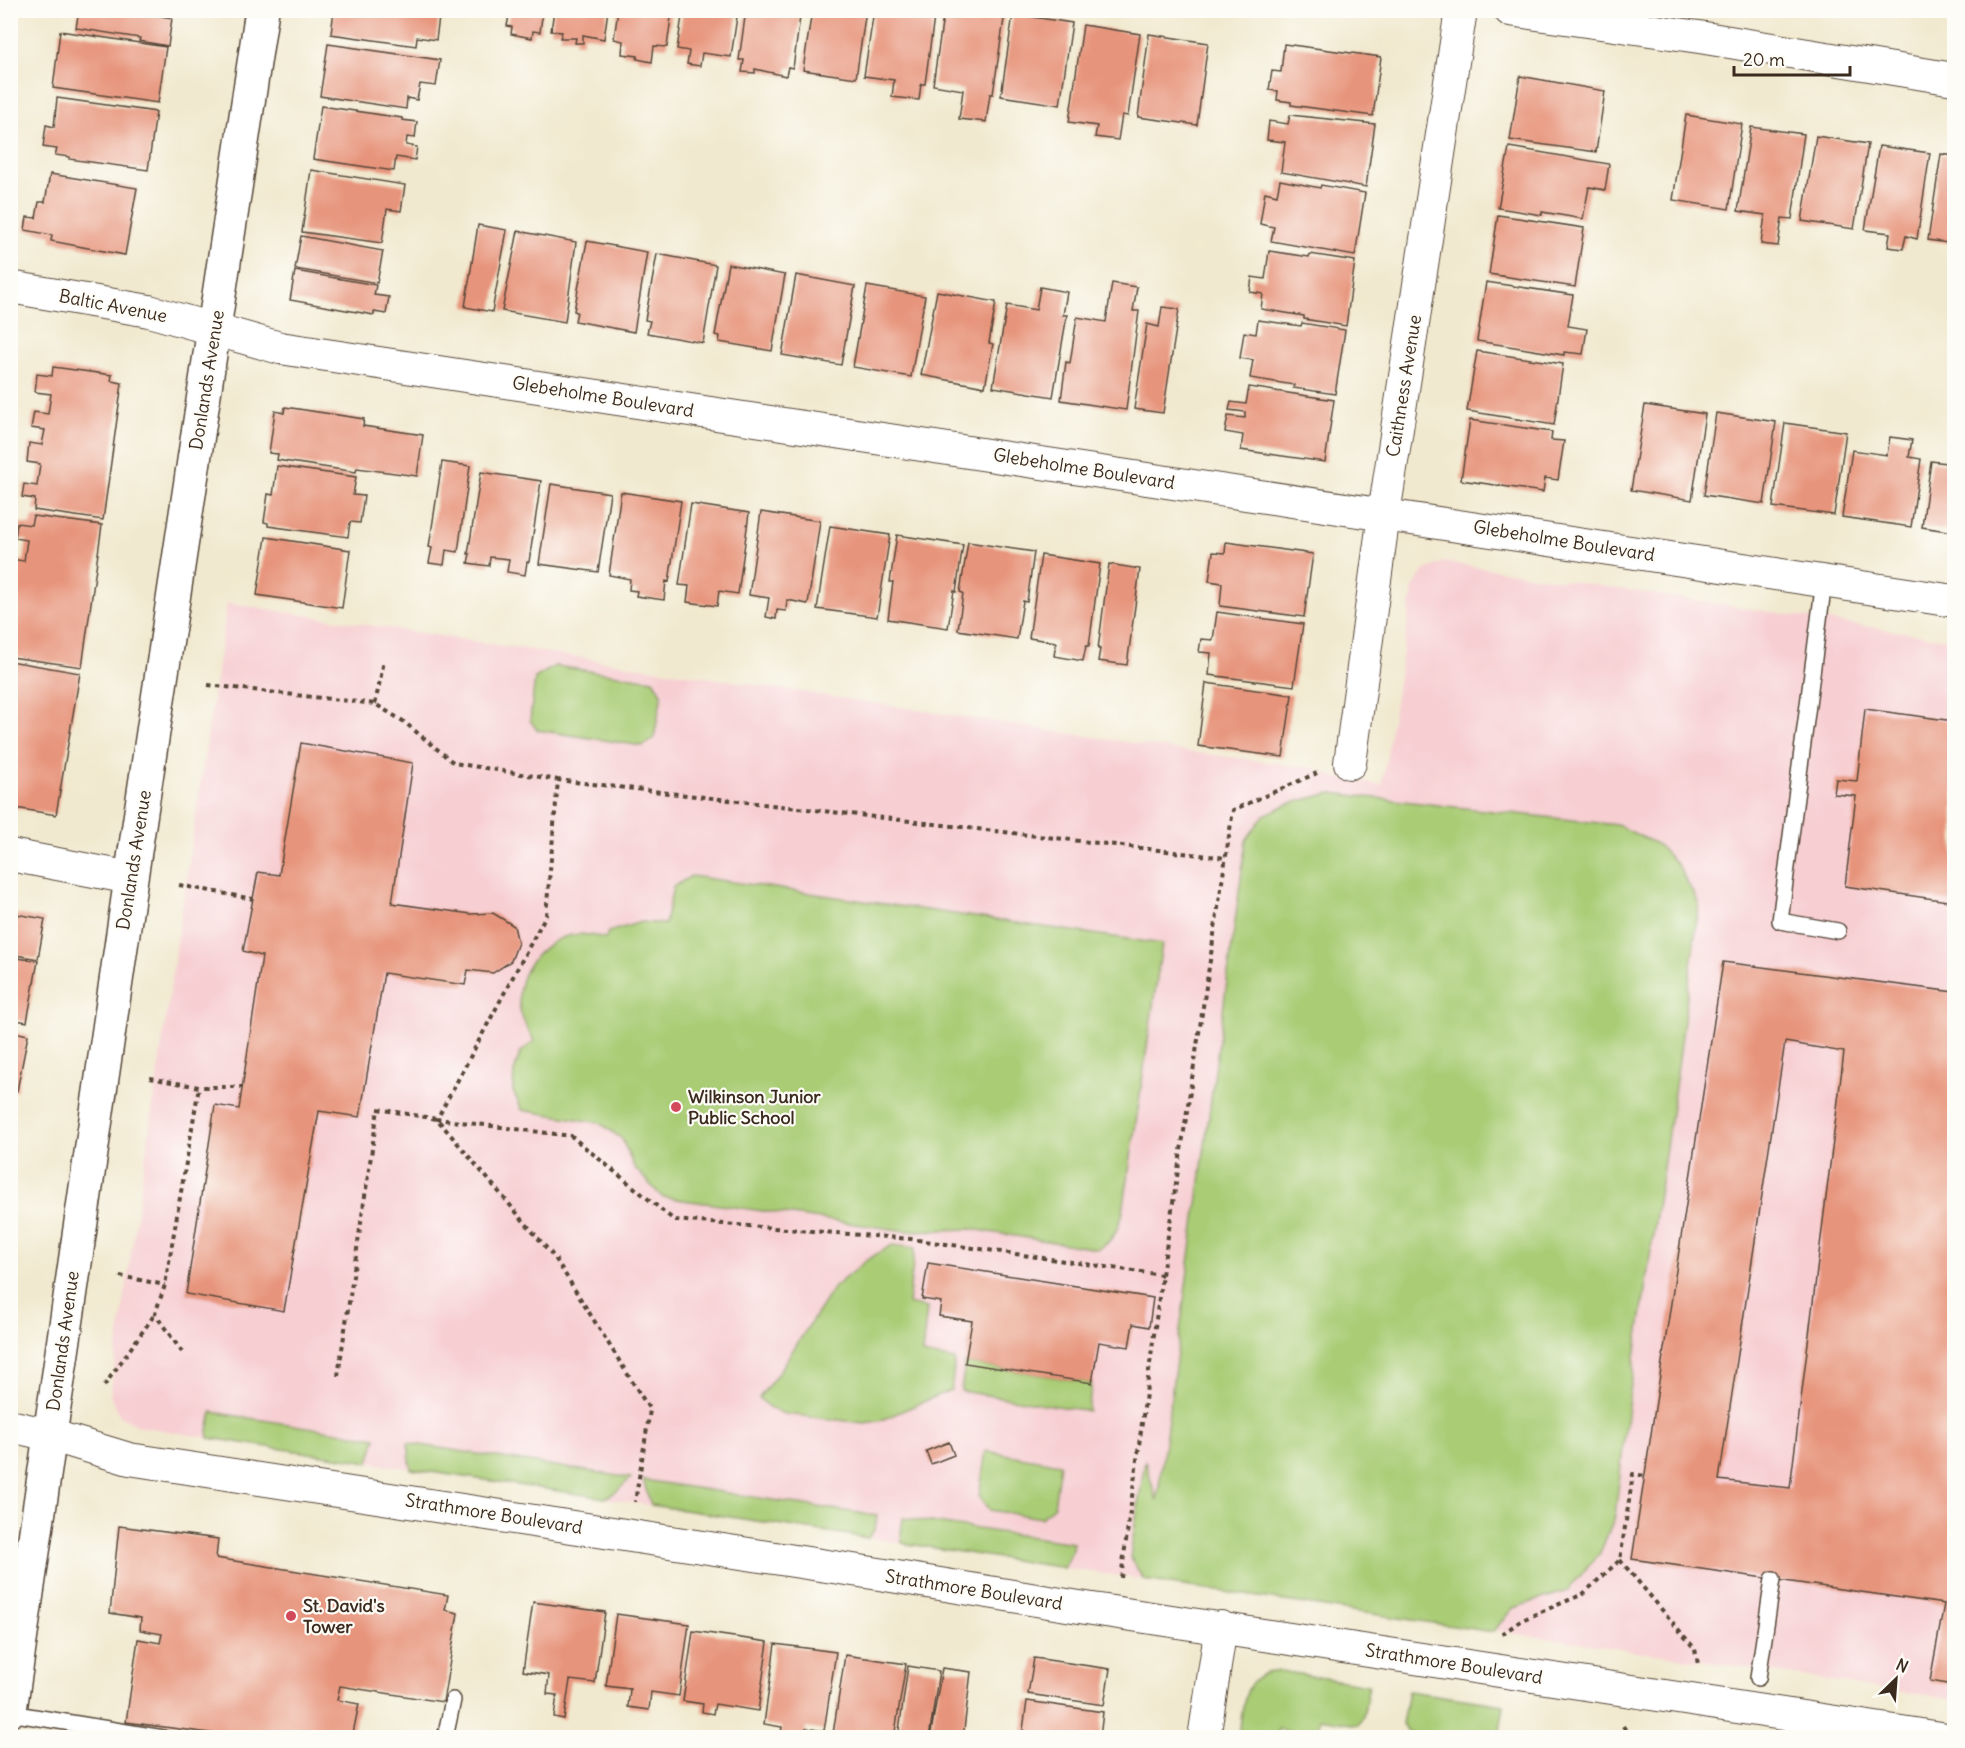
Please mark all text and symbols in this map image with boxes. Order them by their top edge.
scale bar [1734,39,1850,77]
text: 20 m [1743,48,1785,71]
street label: Baltic Avenue [57,284,169,327]
street label: Donlands Avenue [184,308,229,452]
street label: Caithness Avenue [1381,313,1426,459]
street label: Glebeholme Boulevard [511,371,696,422]
street label: Glebeholme Boulevard [992,443,1177,494]
street label: Glebeholme Boulevard [1472,515,1657,566]
street label: Donlands Avenue [111,788,156,932]
place label: Wilkinson Junior Public School [688,1085,821,1129]
marker: Wilkinson Junior Public School [669,1100,683,1114]
street label: Donlands Avenue [41,1269,84,1413]
street label: Strathmore Boulevard [404,1488,585,1539]
street label: Strathmore Boulevard [884,1564,1065,1615]
place label: St. David's Tower [303,1594,385,1638]
marker: St. David's Tower [284,1609,298,1623]
street label: Strathmore Boulevard [1364,1638,1545,1689]
north arrow [1866,1649,1926,1709]
text: N [1893,1654,1912,1677]

